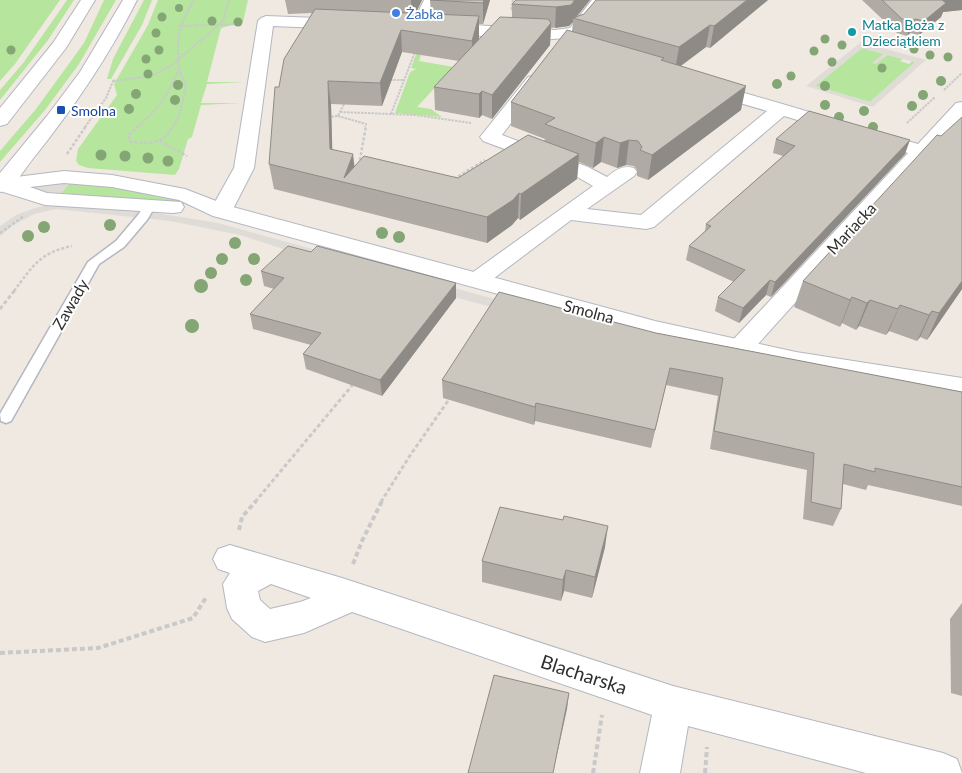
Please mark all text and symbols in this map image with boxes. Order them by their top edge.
place label: Żabka [406,5,443,22]
marker: Żabka [390,7,402,19]
place label: Matka Boża z Dzieciątkiem [862,16,944,49]
marker: Matka Boża z Dzieciątkiem [846,26,858,38]
place label: Smolna [71,102,116,119]
marker: Smolna [55,104,67,116]
street label: Mariacka [822,198,880,258]
street label: Zawady [48,275,92,333]
street label: Smolna [562,295,616,327]
street label: Blacharska [538,649,630,699]

